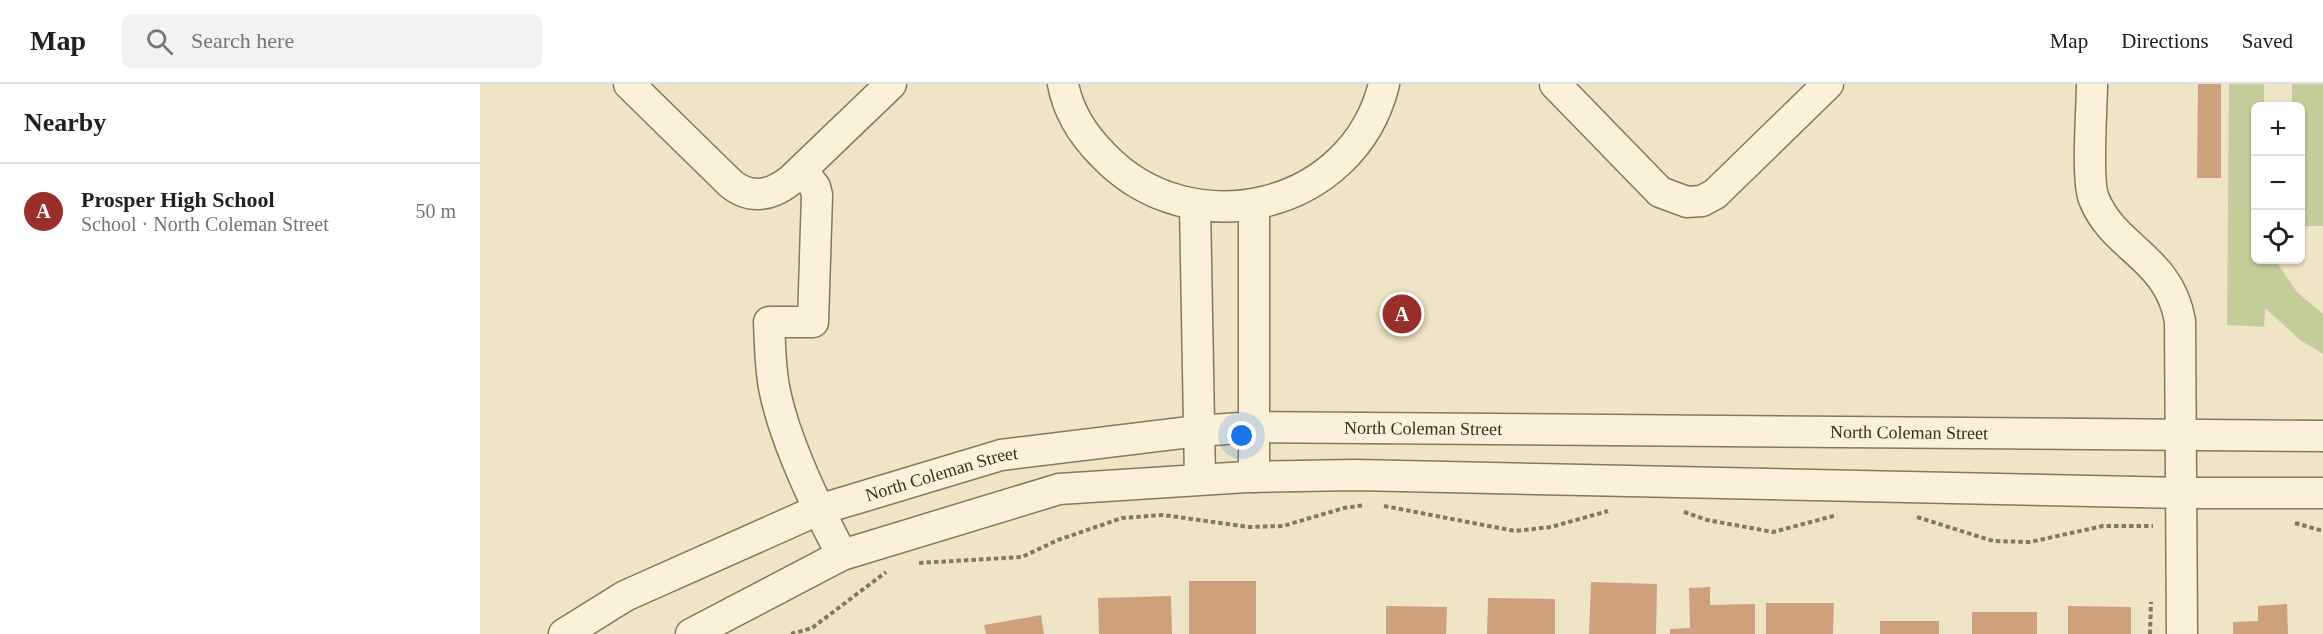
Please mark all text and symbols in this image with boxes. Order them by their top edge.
search box [122,14,542,68]
text: Map [30,25,86,56]
icon: search [143,25,176,58]
text: Search here [191,28,294,53]
text: Map [2050,29,2088,53]
text: Directions [2121,29,2209,53]
text: Saved [2242,29,2293,53]
map controls [2251,102,2305,264]
button: + [2251,102,2305,156]
text: Nearby [24,108,106,137]
button: − [2251,156,2305,210]
text: Prosper High School [81,187,275,212]
text: A [36,200,51,222]
text: 50 m [415,200,456,222]
button: locate [2251,210,2305,264]
text: School · North Coleman Street [81,213,329,235]
pin: A [1382,292,1422,336]
street label: North Coleman Street [1344,418,1502,439]
your location [1227,421,1256,450]
street label: North Coleman Street [1830,422,1988,443]
street label: North Coleman Street [863,443,1019,505]

